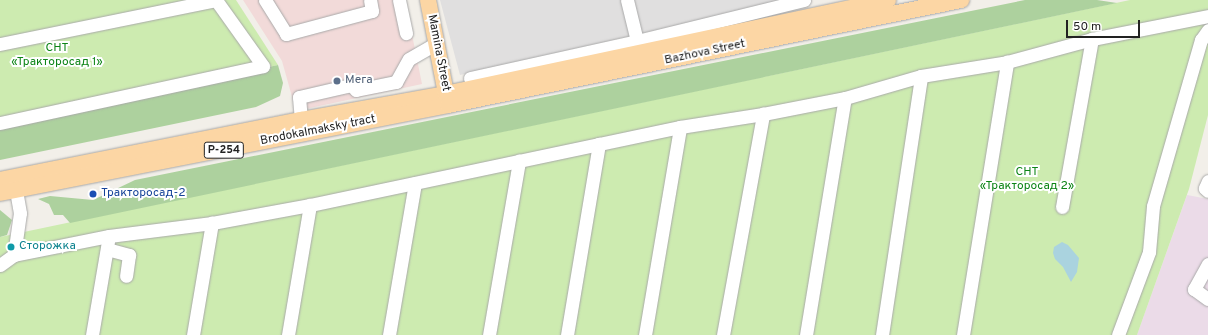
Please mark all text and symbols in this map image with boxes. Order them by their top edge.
scale bar [1068,12,1142,38]
street label: Mamina Street [423,13,453,93]
text: 50 m [1073,19,1101,35]
street label: Bazhova Street [663,37,747,69]
park label: СНТ «Тракторосад 1» [11,42,103,70]
place label: Мега [345,74,373,88]
marker: Мега [332,76,342,86]
street label: Brodokalmaksky tract [259,113,377,149]
road number: Р-254 [203,141,245,159]
park label: СНТ «Тракторосад 2» [980,166,1074,194]
place label: Тракторосад-2 [101,187,186,201]
marker: Тракторосад-2 [88,189,98,199]
place label: Сторожка [19,240,76,254]
marker: Сторожка [6,242,16,252]

